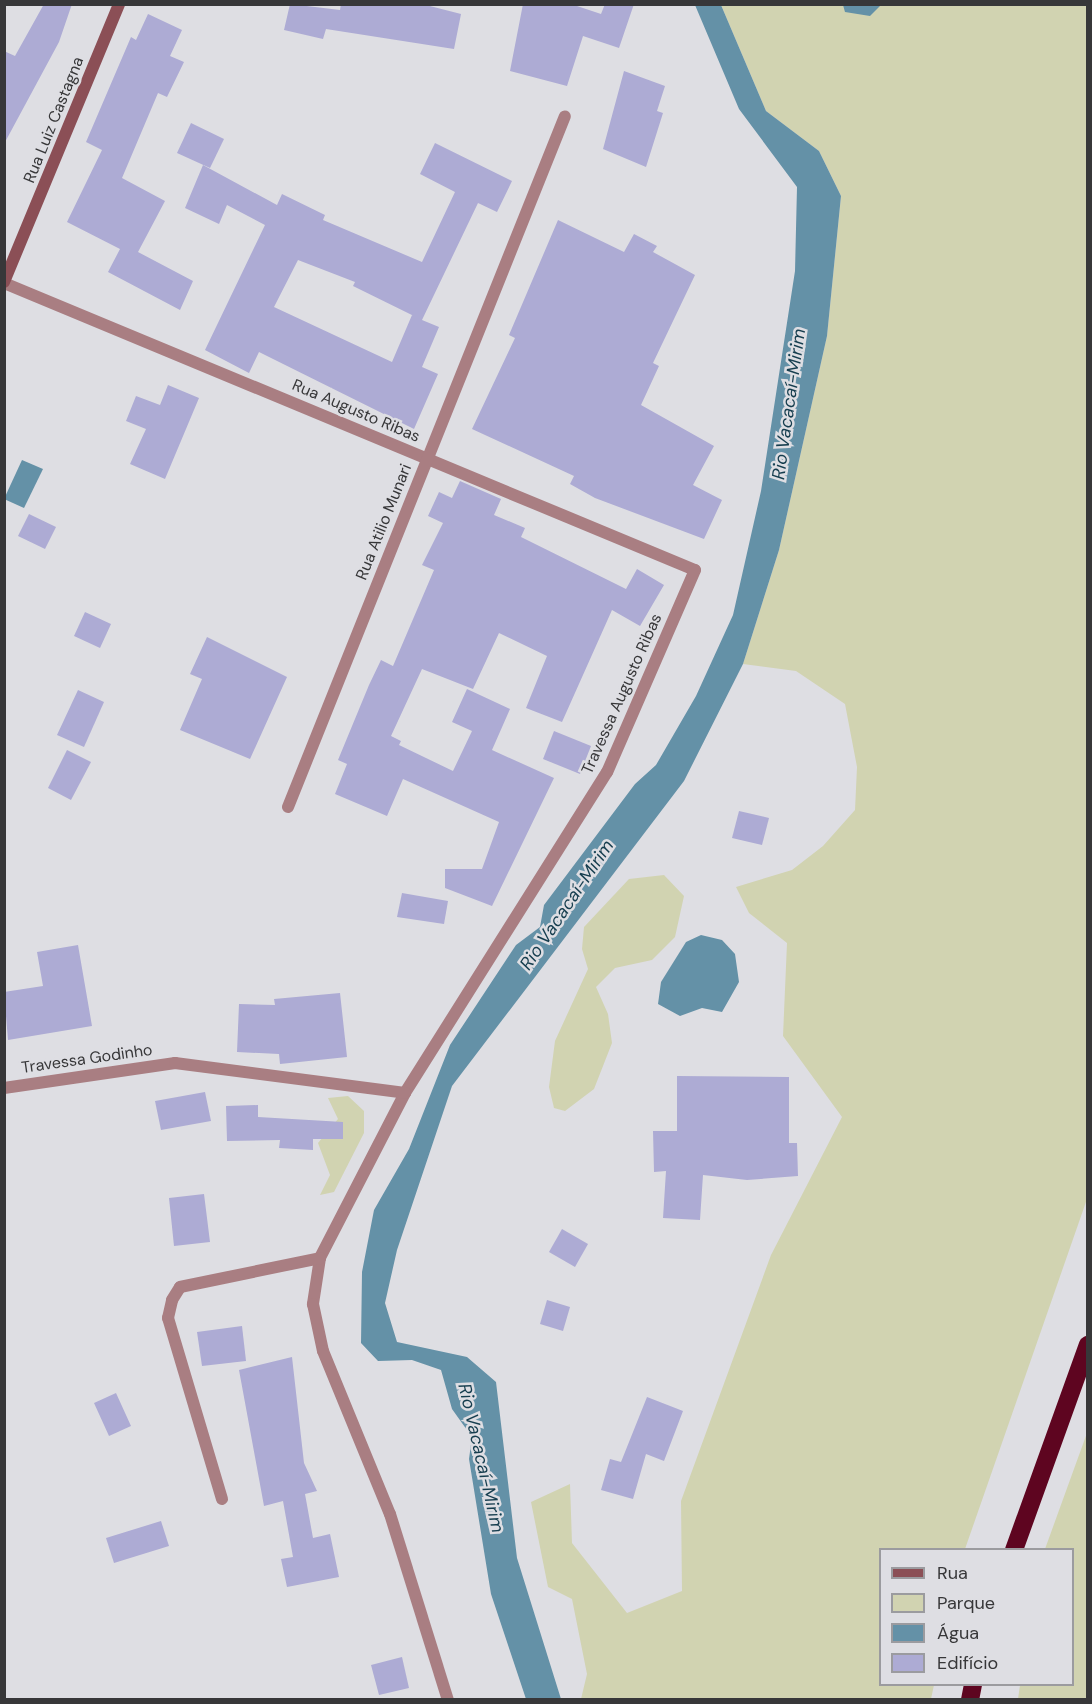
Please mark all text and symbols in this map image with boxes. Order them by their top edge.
street label: Rua Luiz Castagna [20,54,88,186]
water label: Rio Vacacaí-Mirim [768,327,810,481]
street label: Rua Augusto Ribas [289,375,423,447]
street label: Rua Atilio Munari [352,461,416,583]
street label: Travessa Augusto Ribas [578,611,666,777]
water label: Rio Vacacaí-Mirim [515,836,619,974]
street label: Travessa Godinho [20,1040,154,1078]
water label: Rio Vacacaí-Mirim [453,1381,509,1535]
legend [879,1548,1074,1686]
text: Rua [937,1561,968,1585]
text: Parque [937,1591,995,1615]
text: Água [937,1621,979,1645]
text: Edifício [937,1651,998,1675]

